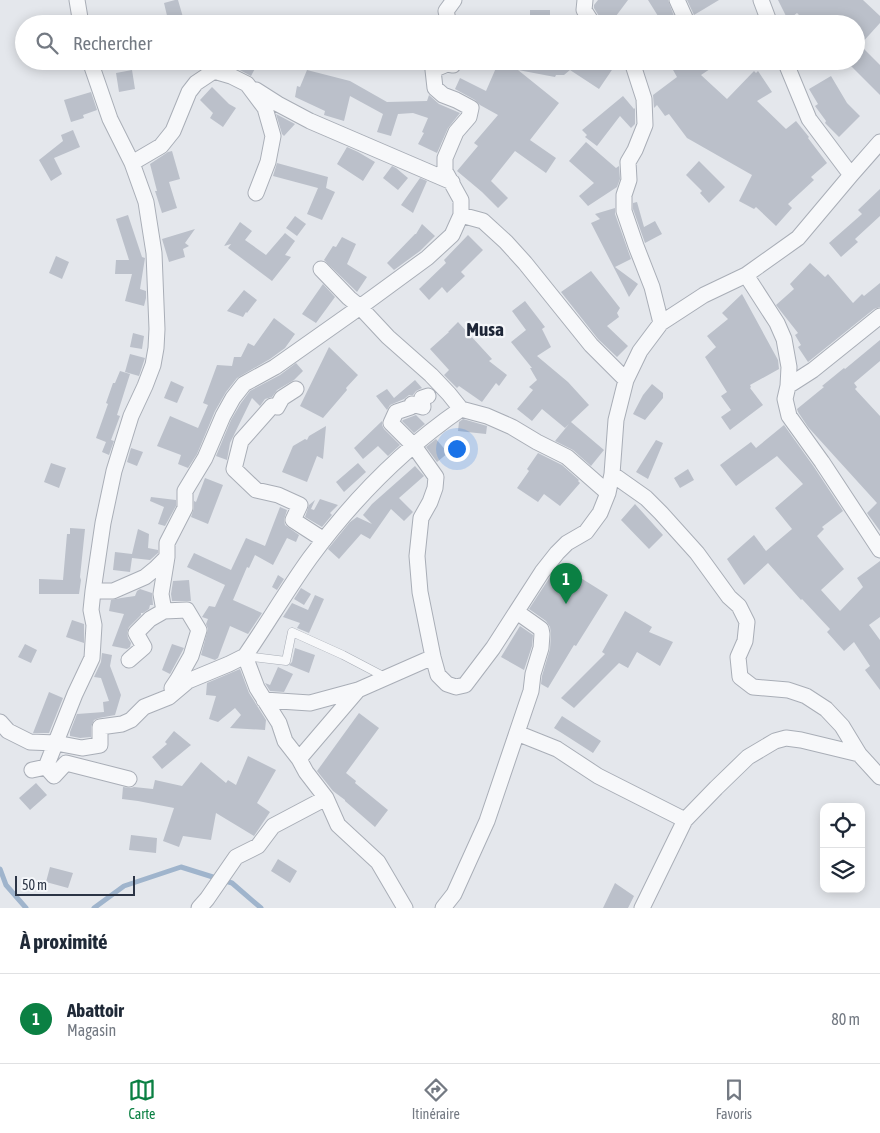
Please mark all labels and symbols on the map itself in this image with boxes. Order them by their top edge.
district label: Musa [466,318,504,340]
your location [444,436,470,462]
pin: 1 [550,563,582,604]
scale bar [15,873,135,896]

